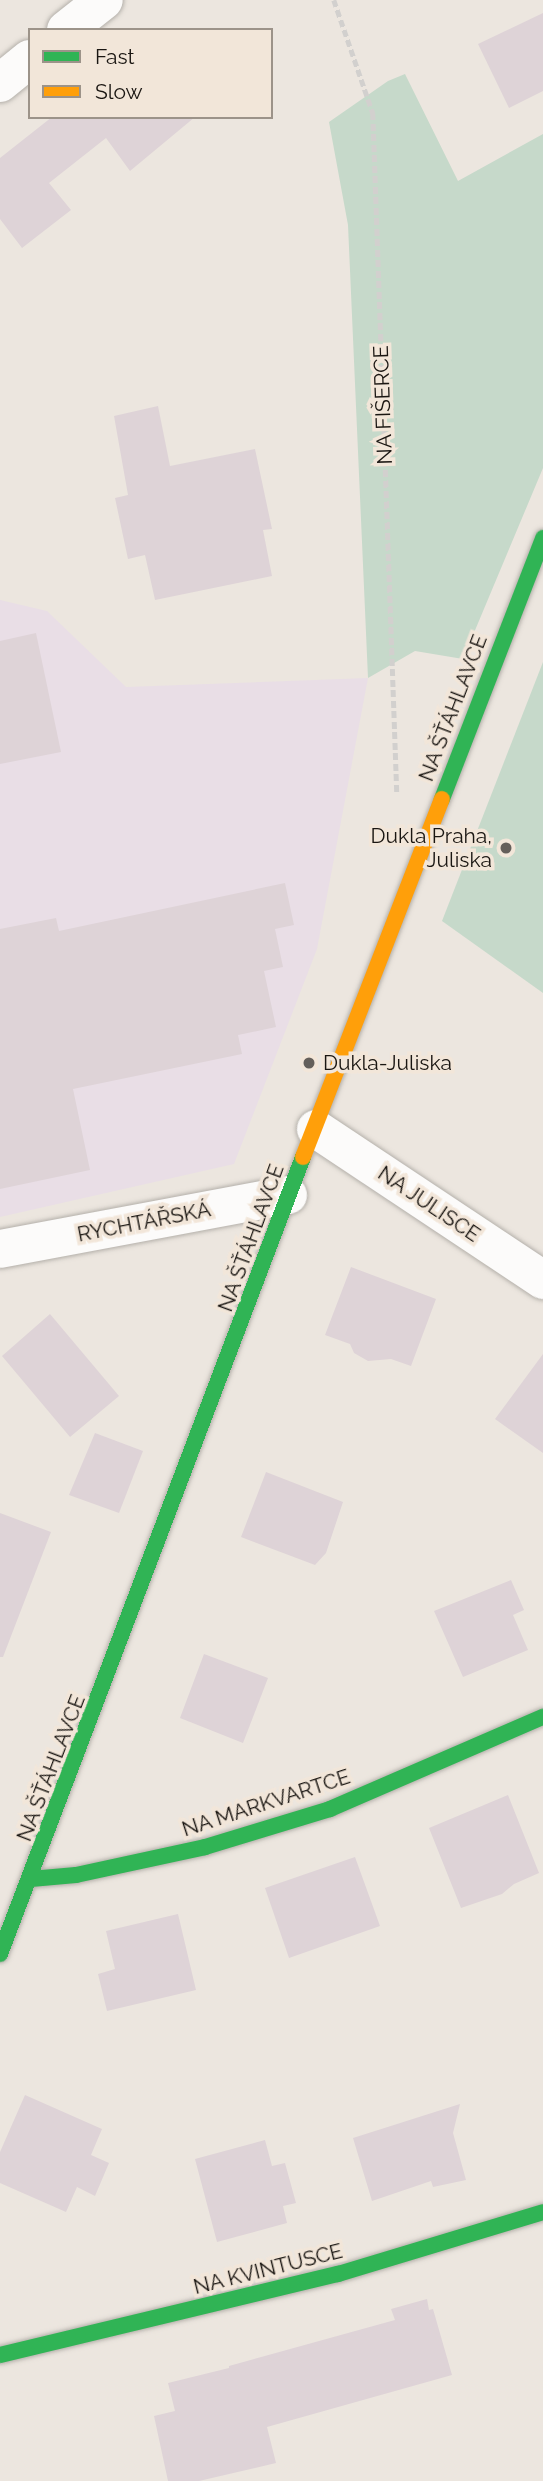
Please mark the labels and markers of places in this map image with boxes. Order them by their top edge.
place label: Dukla Praha, Juliska [371,823,492,873]
marker: Dukla Praha, Juliska [498,840,514,856]
place label: Dukla-Juliska [323,1050,452,1076]
marker: Dukla-Juliska [301,1055,317,1071]

